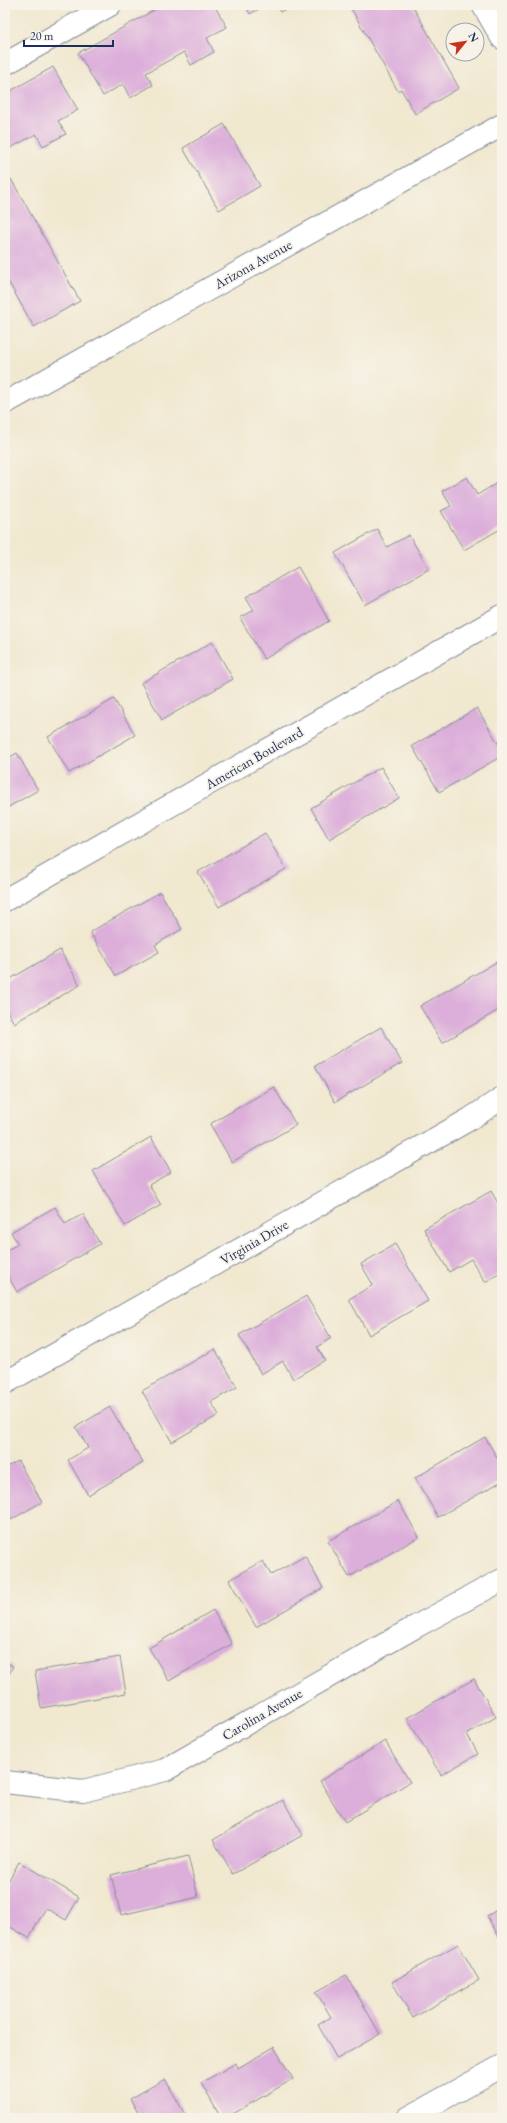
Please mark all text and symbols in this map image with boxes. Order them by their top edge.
scale bar [24,22,113,48]
north arrow [445,22,485,62]
text: 20 m [30,28,54,44]
text: N [465,30,482,44]
street label: Arizona Avenue [210,235,295,293]
street label: American Boulevard [201,722,307,794]
street label: Virginia Drive [217,1215,292,1269]
street label: Carolina Avenue [219,1684,306,1744]

